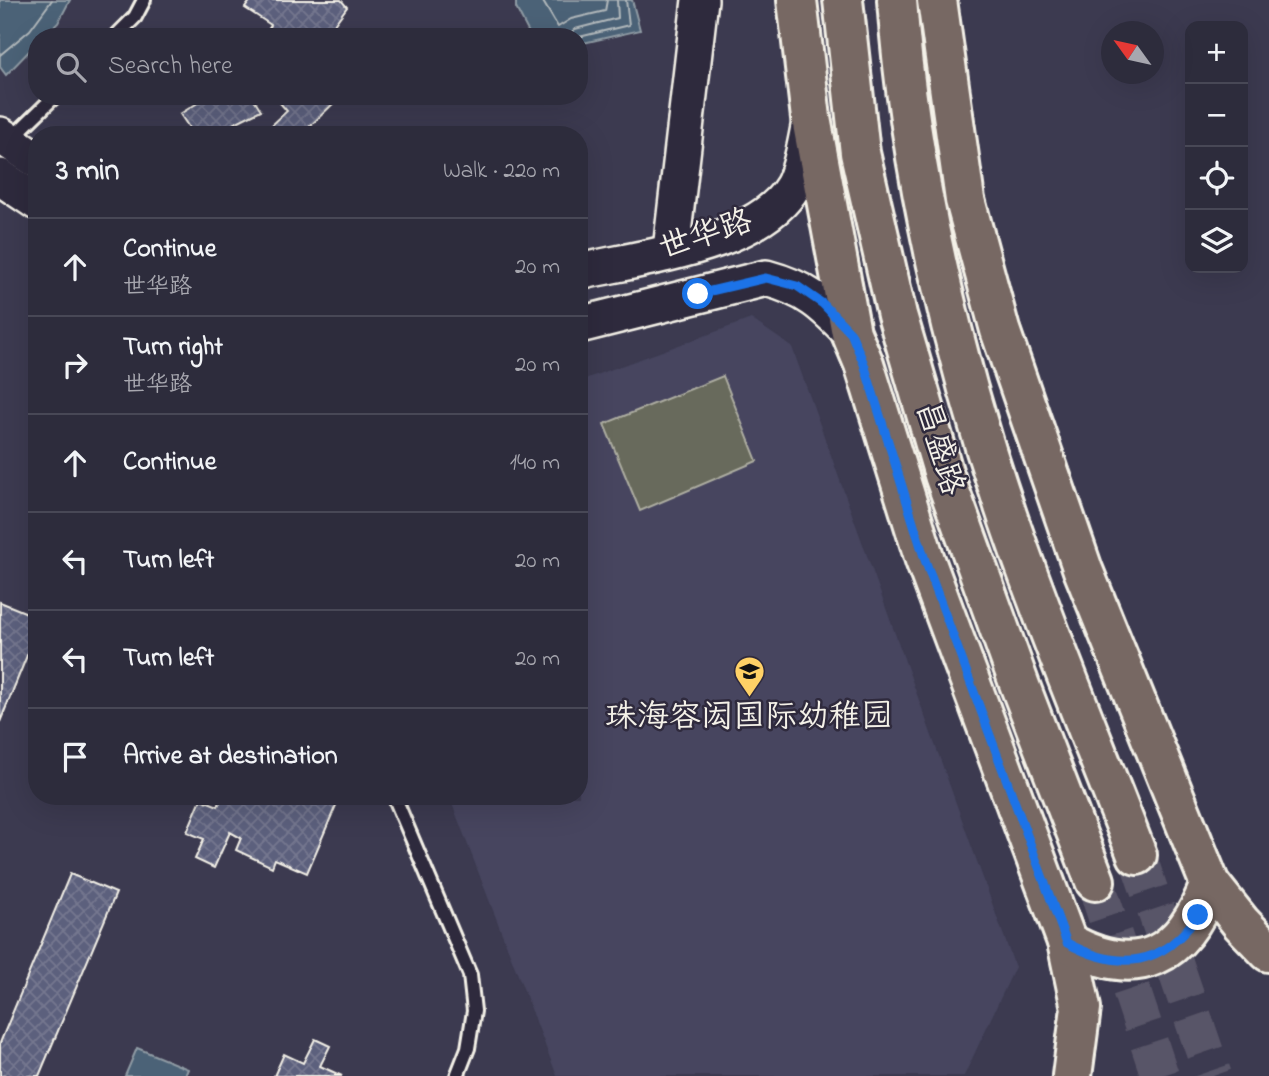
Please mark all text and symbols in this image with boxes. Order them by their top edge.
north arrow [1101,21,1164,84]
map controls [1185,21,1248,273]
button: + [1185,21,1248,84]
search box [28,28,588,105]
icon: search [52,48,90,86]
text: Search here [108,48,233,86]
button: − [1185,84,1248,147]
button: locate [1185,147,1248,210]
text: 3 min [56,150,119,194]
text: Walk · 220 m [443,155,560,188]
street label: 世华路 [653,199,759,273]
button: layers [1185,210,1248,273]
text: Continue [123,231,216,269]
icon: ahead [56,248,94,286]
text: 20 m [515,251,560,284]
text: 世华路 [123,271,192,304]
route start [682,278,713,309]
text: Turn right [123,329,223,367]
icon: right [56,346,94,384]
text: 20 m [515,349,560,382]
text: 世华路 [123,369,192,402]
street label: 昌盛路 [901,396,975,502]
icon: ahead [56,444,94,482]
text: Continue [123,444,216,482]
text: 140 m [510,447,560,480]
icon: left [56,542,94,580]
text: Turn left [123,542,214,580]
text: 20 m [515,545,560,578]
icon: left [56,640,94,678]
text: Turn left [123,640,214,678]
text: 20 m [515,643,560,676]
school or university icon: 珠海容闳国际幼稚园 [732,654,766,698]
place label: 珠海容闳国际幼稚园 [605,695,893,742]
icon: arrive [56,738,94,776]
text: Arrive at destination [123,738,338,776]
route end [1182,899,1213,930]

